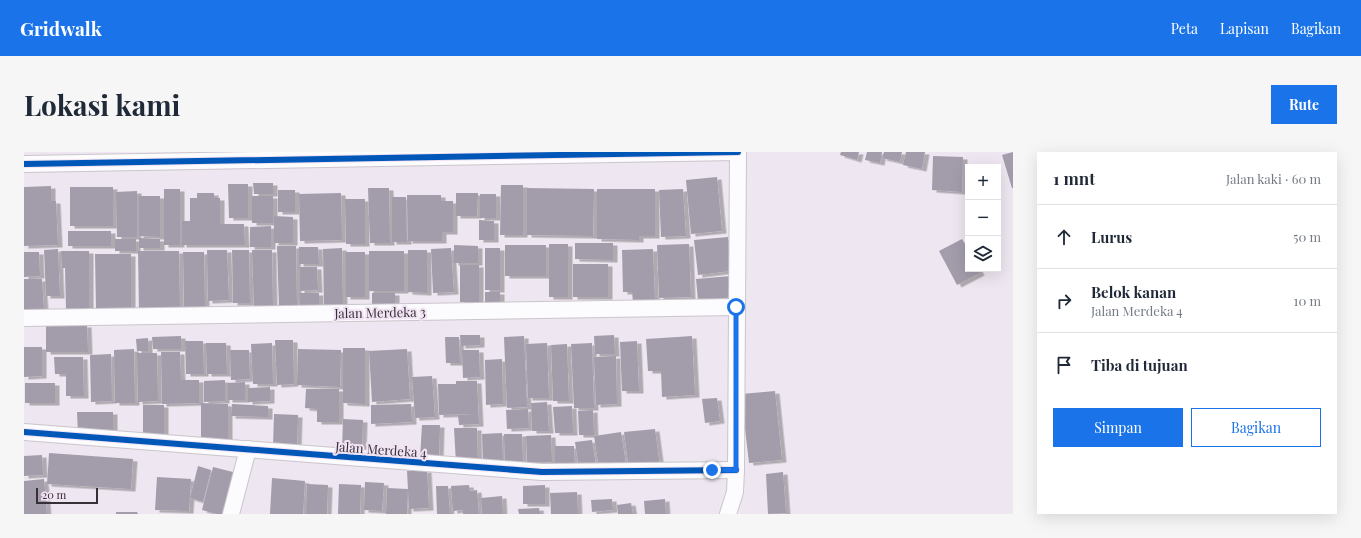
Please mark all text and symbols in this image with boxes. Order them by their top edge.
text: Gridwalk [20,15,102,41]
text: Peta [1171,19,1198,38]
text: Lapisan [1220,19,1269,38]
text: Bagikan [1291,19,1341,38]
button: Rute [1271,85,1337,124]
text: Lokasi kami [24,86,180,123]
map controls [965,164,1001,272]
button: + [965,164,1001,200]
text: 1 mnt [1053,167,1095,189]
text: Jalan kaki · 60 m [1226,170,1321,187]
button: − [965,200,1001,236]
icon: ahead [1053,226,1075,248]
text: Lurus [1091,227,1132,247]
text: 50 m [1293,228,1321,245]
button: layers [965,236,1001,272]
text: Belok kanan [1091,282,1176,302]
icon: right [1053,290,1075,312]
text: 10 m [1294,292,1321,309]
route start [727,298,745,316]
text: Jalan Merdeka 4 [1091,302,1183,319]
street label: Jalan Merdeka 3 [333,303,426,321]
icon: arrive [1053,354,1075,376]
text: Tiba di tujuan [1091,355,1188,375]
button: Simpan [1053,408,1183,447]
button: Bagikan [1191,408,1321,447]
street label: Jalan Merdeka 4 [334,437,427,461]
route end [703,461,721,479]
scale bar [36,486,98,505]
text: 20 m [42,487,66,502]

